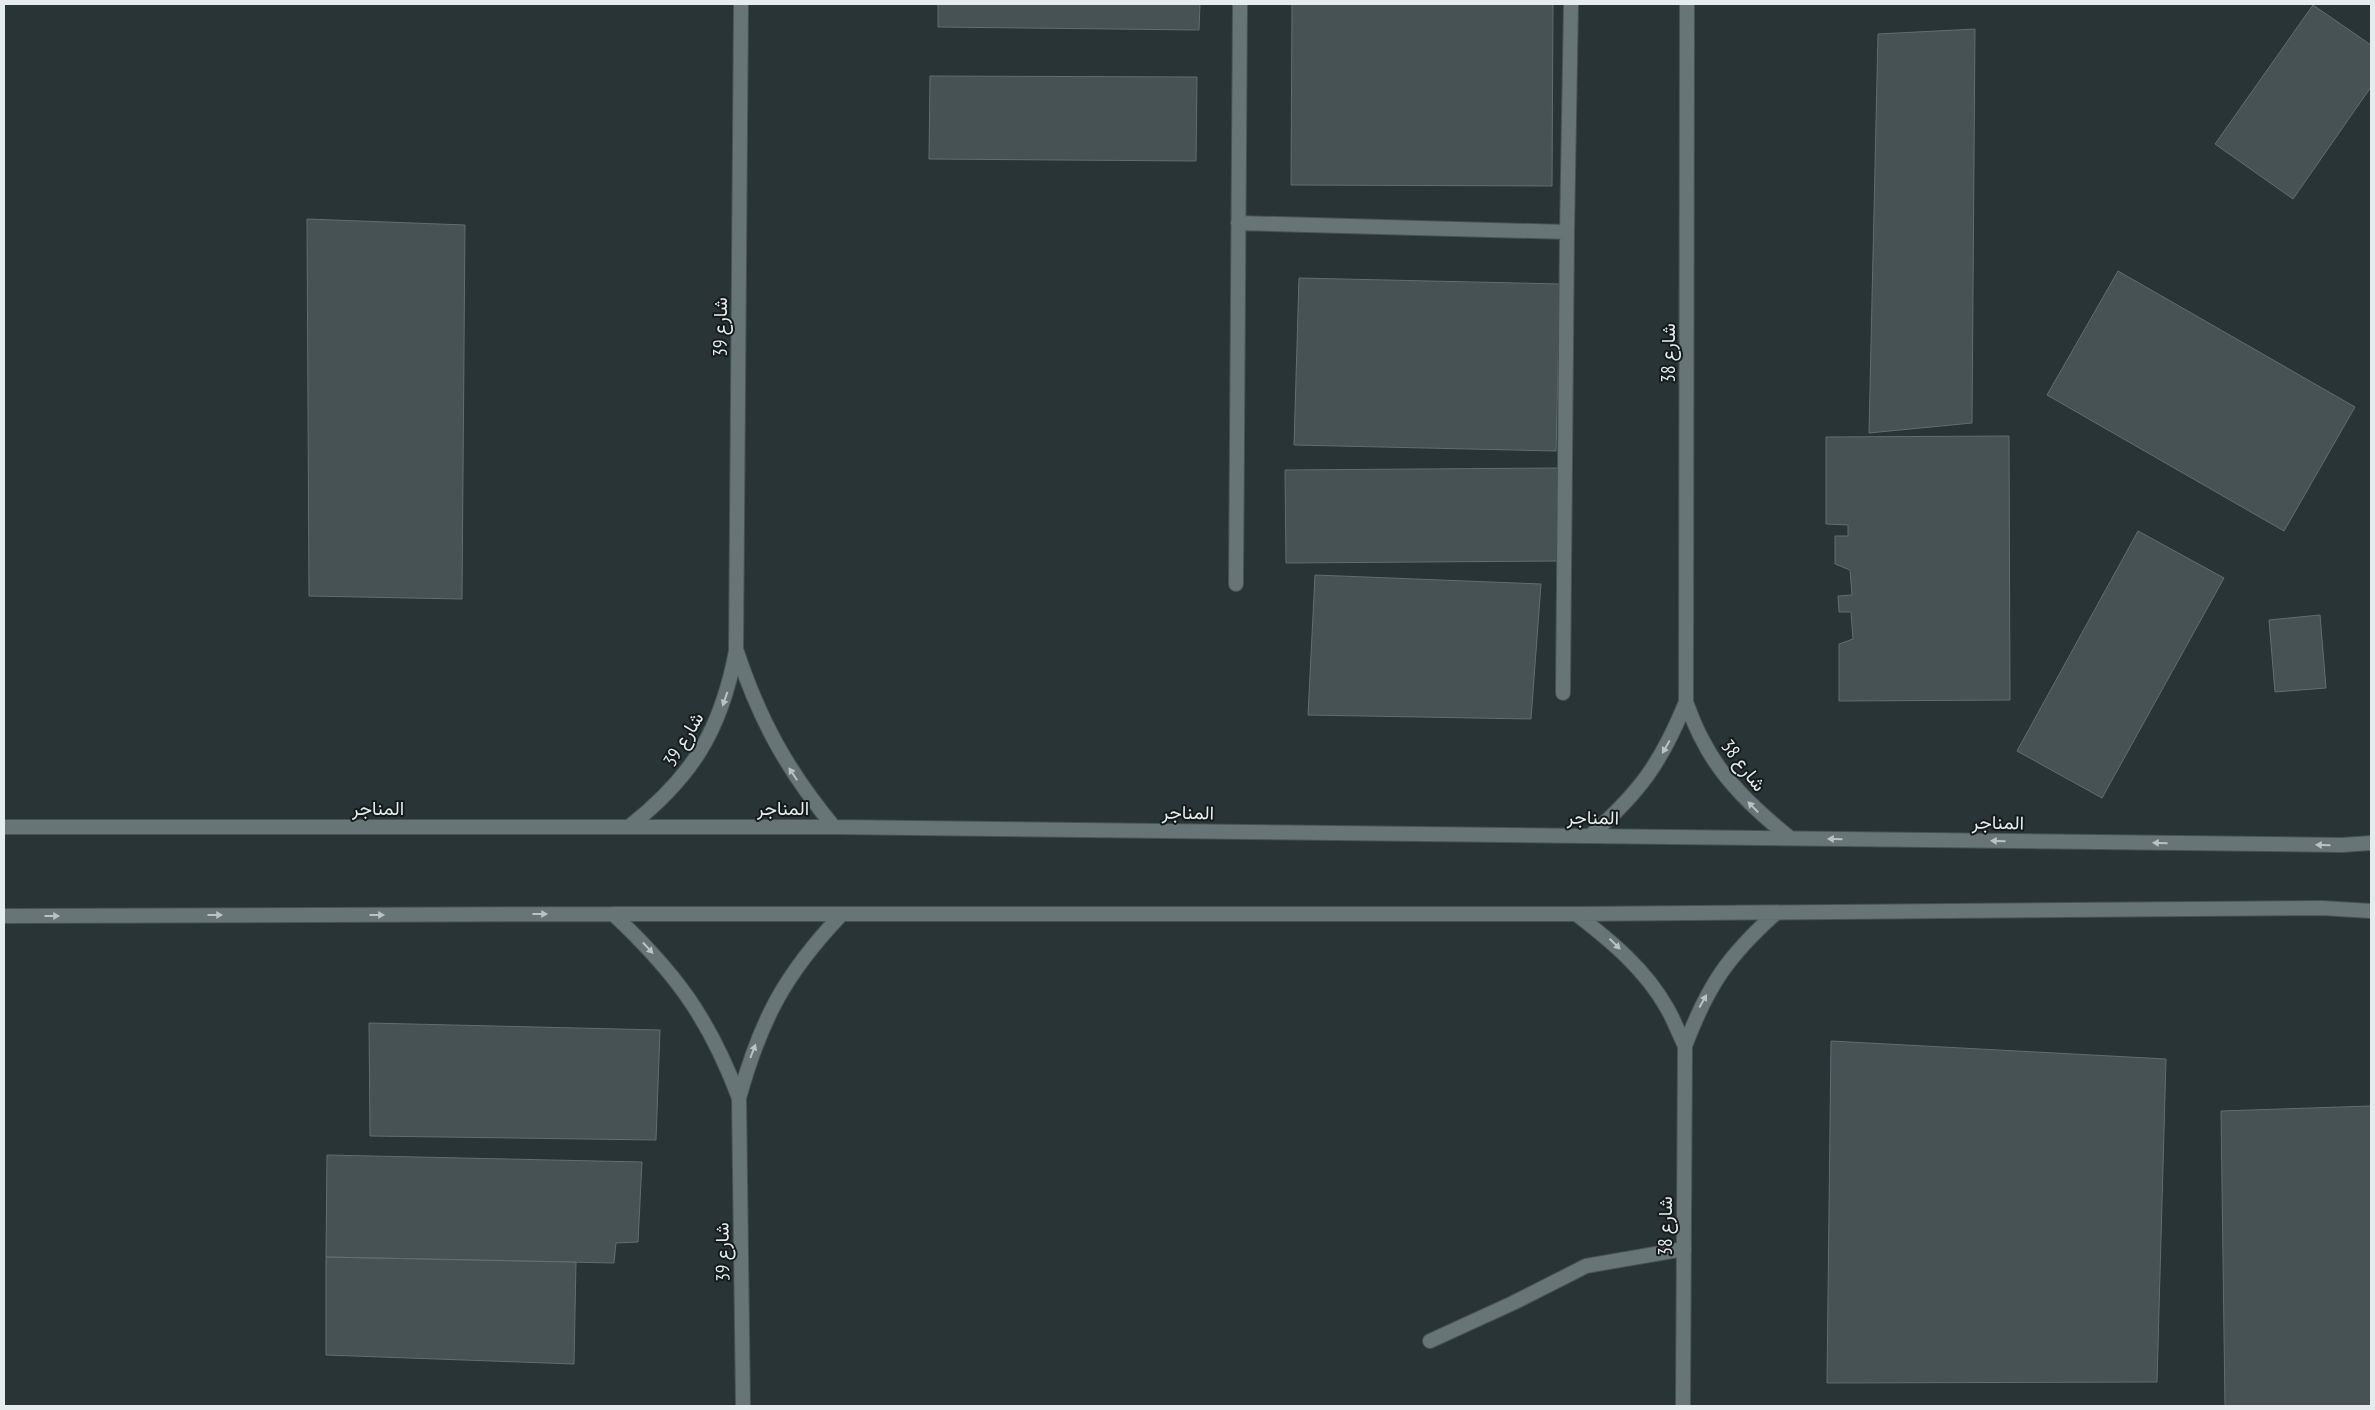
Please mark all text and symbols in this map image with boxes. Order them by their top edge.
street label: شارع 39 [708,297,733,357]
street label: شارع 38 [1656,323,1681,383]
one-way arrow [721,691,728,706]
street label: شارع 39 [657,707,709,771]
street label: شارع 38 [1715,734,1772,796]
one-way arrow [1662,739,1670,754]
one-way arrow [789,767,798,781]
street label: المناجر [351,796,404,820]
street label: المناجر [756,796,809,820]
street label: المناجر [1161,800,1214,824]
one-way arrow [1747,801,1759,813]
street label: المناجر [1566,805,1619,829]
street label: المناجر [1971,810,2024,834]
one-way arrow [1827,835,1843,843]
one-way arrow [1989,837,2005,845]
one-way arrow [2152,839,2168,847]
one-way arrow [2314,841,2330,849]
one-way arrow [532,910,548,918]
one-way arrow [207,911,223,919]
one-way arrow [370,911,386,919]
one-way arrow [45,912,61,920]
one-way arrow [1608,938,1620,950]
one-way arrow [642,941,654,953]
one-way arrow [1699,995,1708,1008]
one-way arrow [749,1043,757,1058]
street label: شارع 38 [1653,1196,1678,1256]
street label: شارع 39 [709,1222,736,1282]

